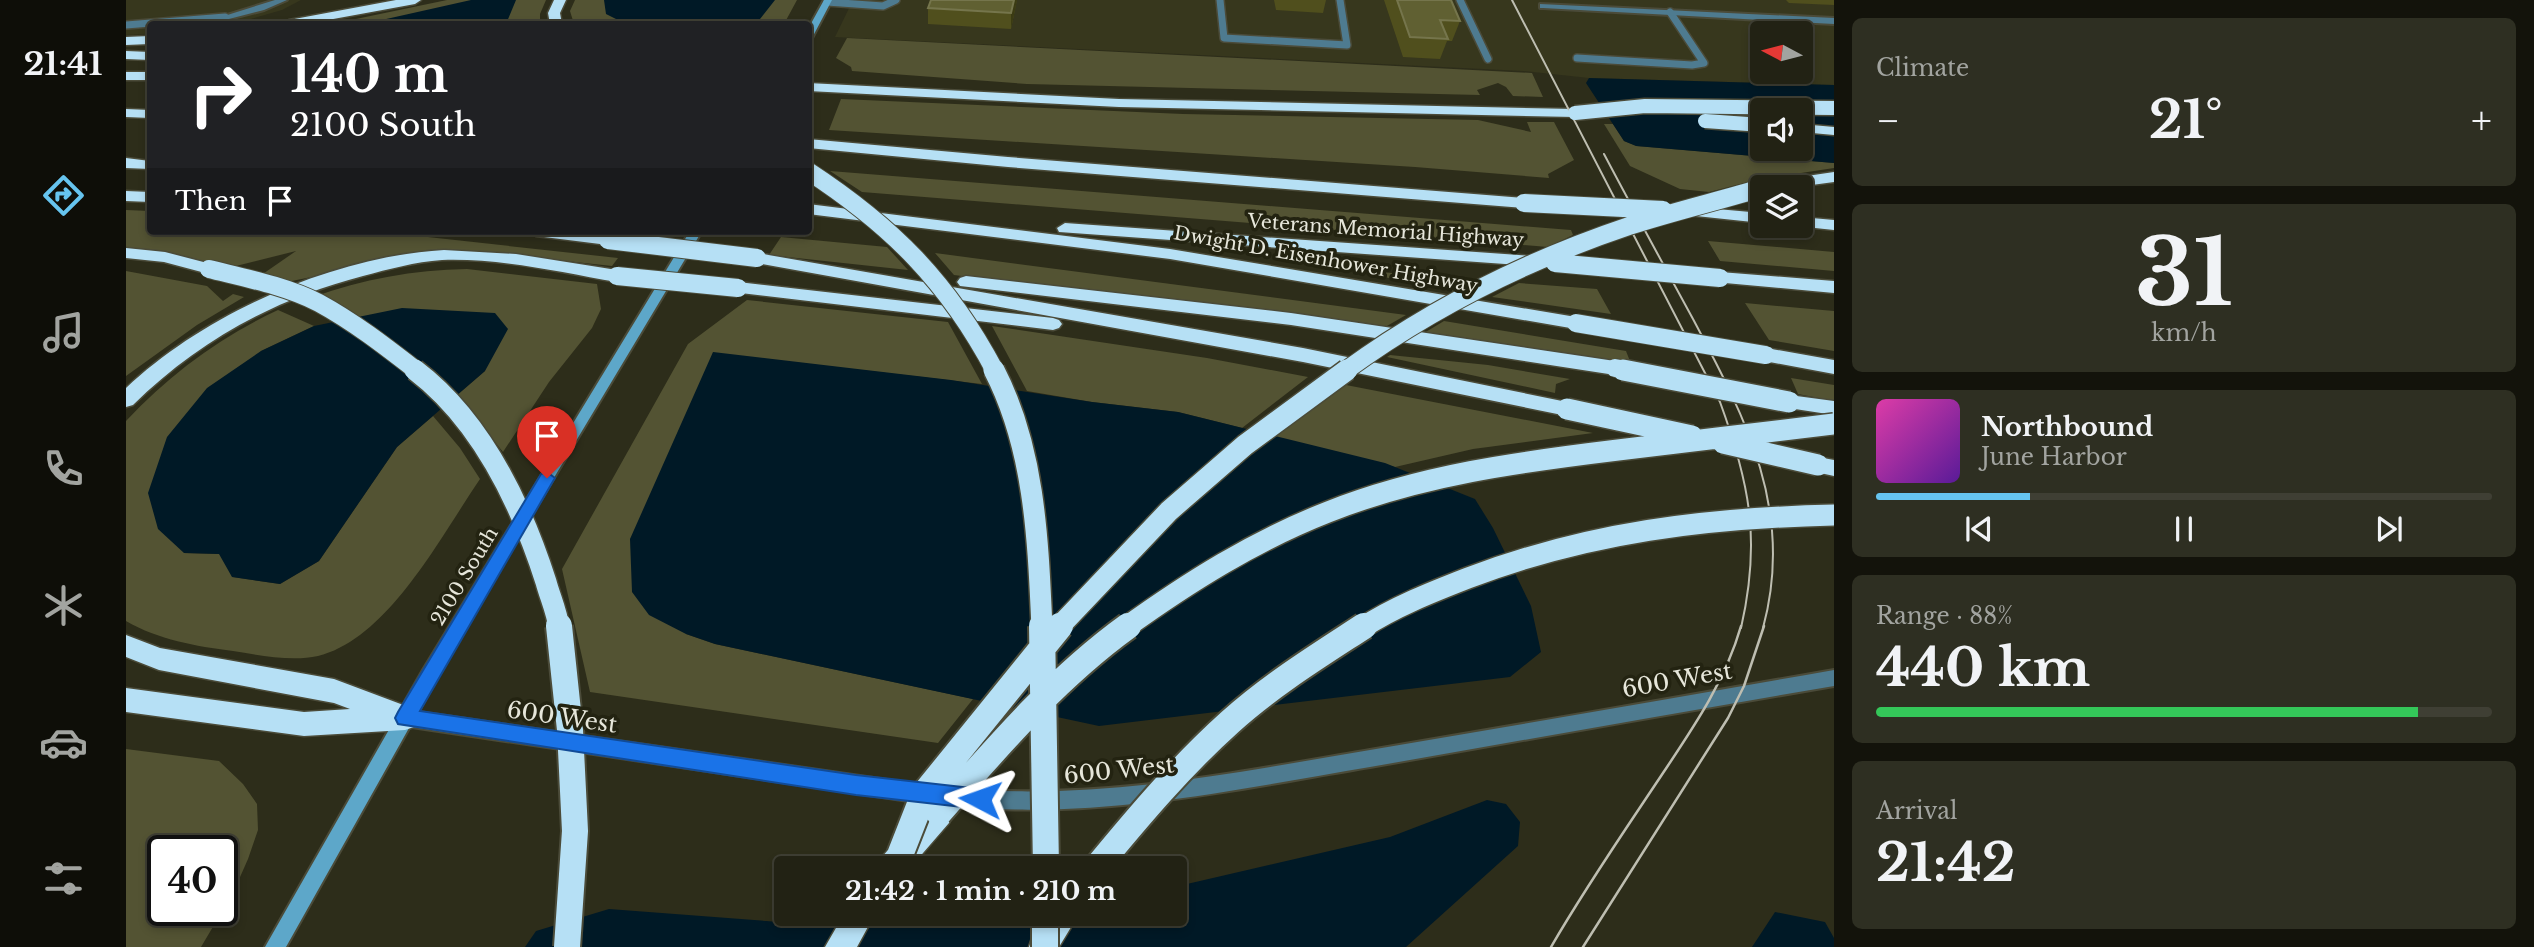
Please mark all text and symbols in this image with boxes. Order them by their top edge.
north arrow [1750,21,1813,84]
map controls [1750,21,1813,238]
text: 21:41 [23,44,103,84]
text: 140 m [290,44,448,105]
icon: right [175,49,266,140]
text: Climate [1876,54,1969,82]
text: 21° [2149,88,2223,152]
text: − [1876,97,1900,144]
text: + [2471,97,2492,144]
button: sound [1750,98,1813,161]
text: 2100 South [290,105,476,145]
icon: directions [39,171,88,220]
button: layers [1750,175,1813,238]
icon: arrive [261,182,299,220]
text: Then [175,185,247,217]
street label: Veterans Memorial Highway [1246,209,1525,252]
text: 31 [2135,217,2233,330]
street label: Dwight D. Eisenhower Highway [1172,221,1480,298]
icon: music [39,308,88,357]
text: km/h [2151,319,2217,347]
pin [517,406,577,478]
text: Northbound [1981,411,2153,443]
icon: arrive [528,417,566,455]
text: June Harbor [1981,443,2127,471]
icon: phone [39,444,88,493]
icon: previous [1960,510,1998,548]
icon: pause [2165,510,2203,548]
icon: next [2370,510,2408,548]
street label: 2100 South [426,523,503,630]
icon: climate [39,581,88,630]
text: Range · 88% [1876,602,2013,630]
text: 440 km [1876,636,2090,700]
street label: 600 West [1620,657,1734,703]
street label: 600 West [505,695,619,739]
icon: car [39,718,88,767]
street label: 600 West [1062,750,1176,790]
position arrow [943,762,1017,836]
text: Arrival [1876,797,1957,825]
text: 21:42 [1876,831,2016,895]
speed limit sign: 40 [147,835,238,926]
icon: filters [39,854,88,903]
text: 21:42 · 1 min · 210 m [845,875,1116,907]

